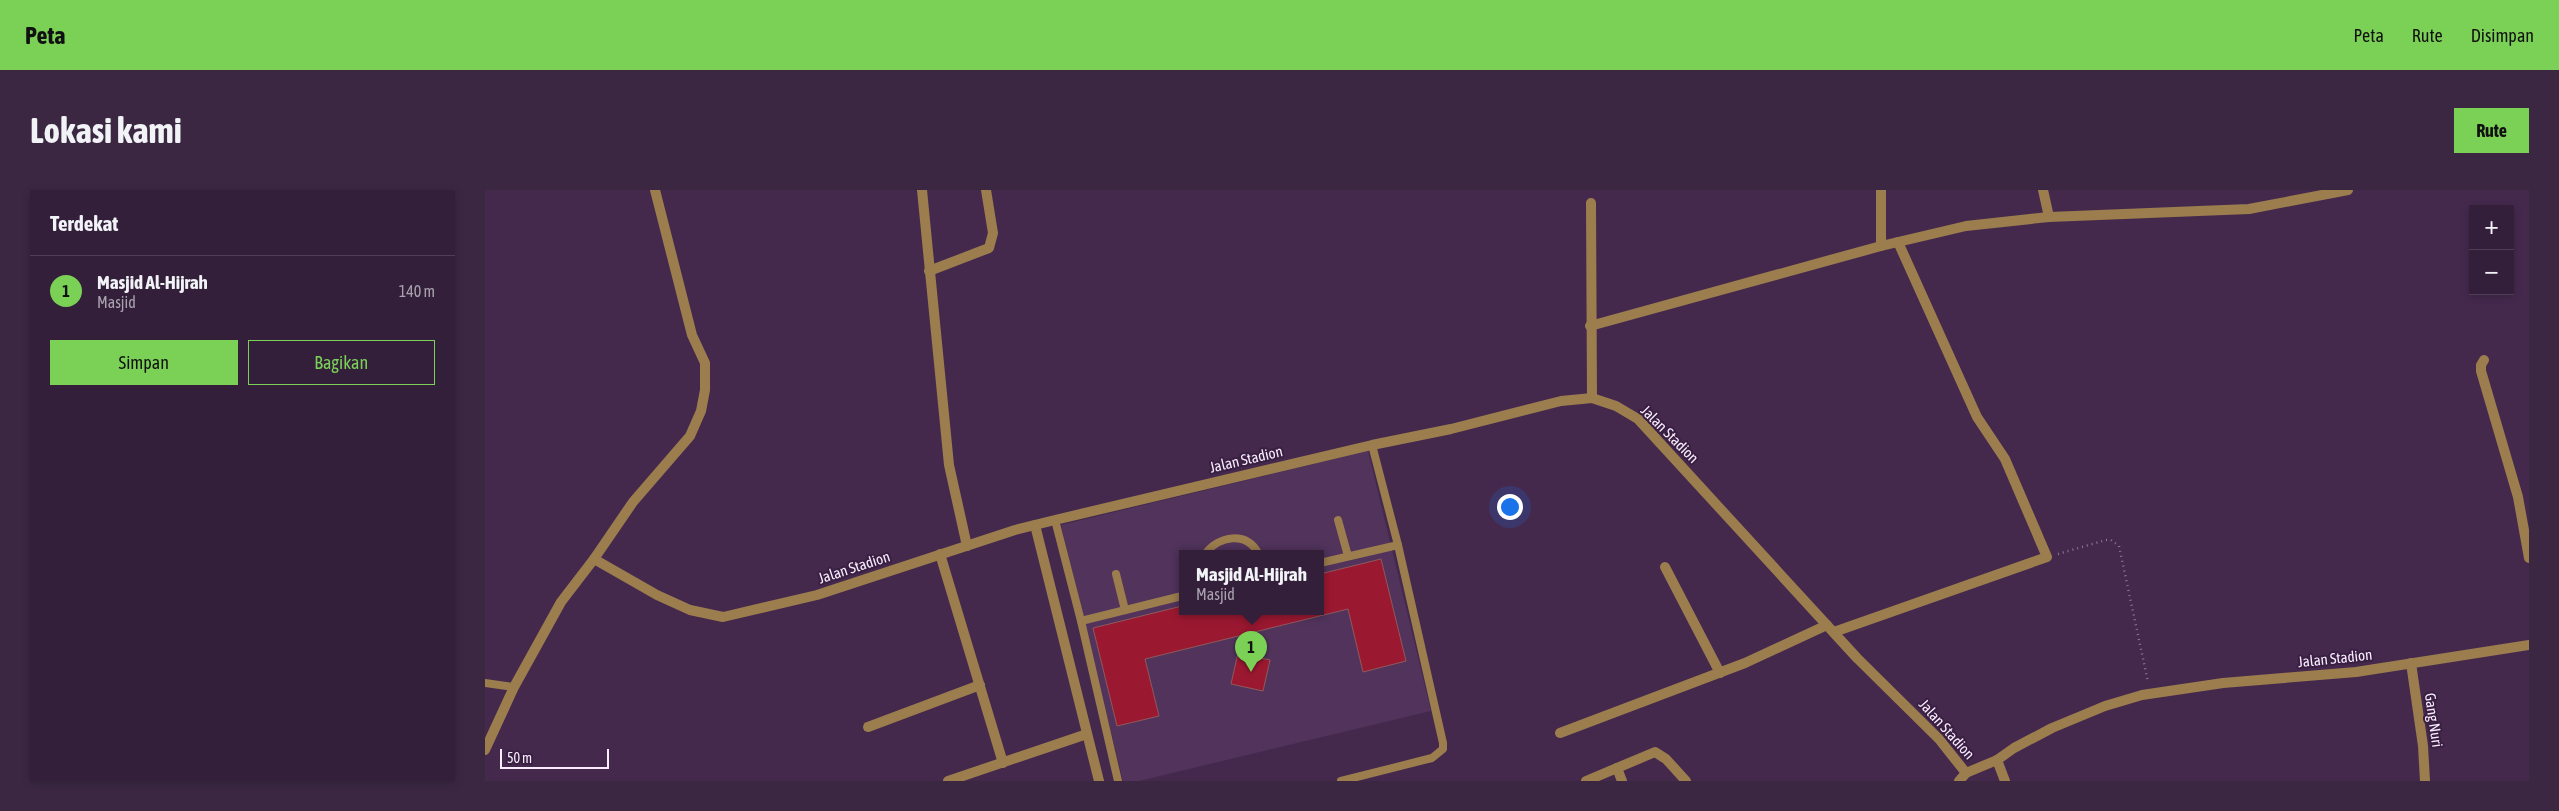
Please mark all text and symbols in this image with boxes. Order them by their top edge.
text: Peta [25,22,66,49]
text: Peta [2353,25,2384,46]
text: Rute [2412,25,2443,46]
text: Disimpan [2471,25,2534,46]
button: Rute [2454,108,2529,153]
text: Lokasi kami [30,110,182,150]
map controls [2469,205,2514,295]
button: + [2469,205,2514,250]
text: Terdekat [50,211,118,235]
button: − [2469,250,2514,295]
text: Masjid Al-Hijrah [97,271,208,293]
text: 1 [62,282,70,300]
text: 140 m [399,282,435,300]
text: Masjid [97,293,136,311]
button: Simpan [50,340,238,385]
button: Bagikan [248,340,435,385]
street label: Jalan Stadion [1638,402,1702,466]
street label: Jalan Stadion [1208,442,1284,476]
your location [1497,494,1523,520]
street label: Jalan Stadion [816,547,892,587]
popup [1179,550,1324,615]
text: Masjid Al-Hijrah [1196,563,1307,585]
text: Masjid [1196,585,1235,603]
pin: 1 [1235,631,1267,672]
street label: Jalan Stadion [2297,646,2373,670]
street label: Gang Nuri [2422,692,2446,748]
street label: Jalan Stadion [1916,696,1978,762]
scale bar [500,746,609,769]
text: 50 m [507,750,532,766]

